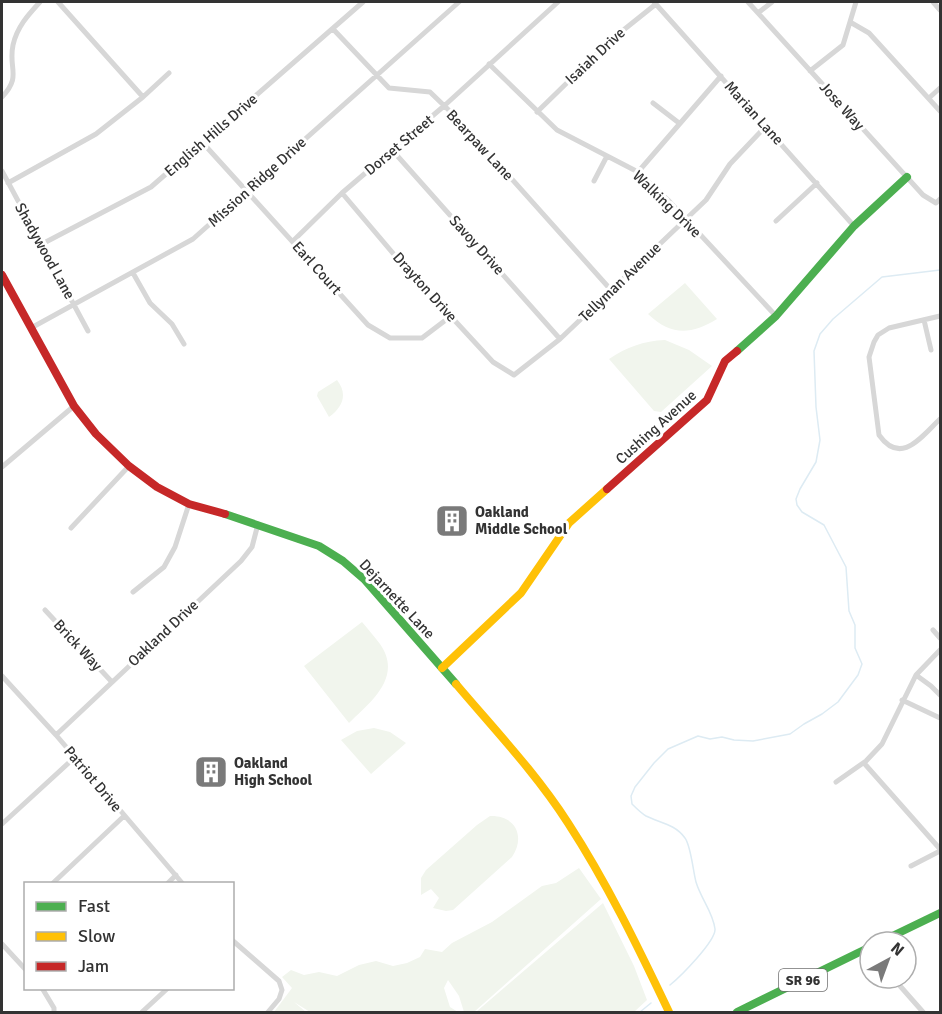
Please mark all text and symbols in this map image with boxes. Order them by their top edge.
street label: Isaiah Drive [561,24,629,88]
street label: Marian Lane [721,77,787,149]
street label: Jose Way [816,78,868,134]
street label: English Hills Drive [161,90,261,180]
street label: Bearpaw Lane [443,106,517,184]
street label: Dorset Street [361,111,437,179]
street label: Mission Ridge Drive [204,133,310,231]
street label: Walking Drive [629,167,705,241]
street label: Shadywood Lane [11,200,79,302]
street label: Savoy Drive [446,212,508,278]
street label: Earl Court [288,238,346,298]
street label: Tellyman Avenue [575,238,665,326]
street label: Drayton Drive [389,248,461,326]
street label: Cushing Avenue [612,386,700,468]
building icon: Oakland Middle School [434,503,470,539]
place label: Oakland Middle School [475,503,568,538]
street label: Dejarnette Lane [356,555,438,643]
street label: Oakland Drive [124,596,202,670]
street label: Brick Way [50,616,106,674]
street label: Patriot Drive [60,742,126,816]
building icon: Oakland High School [193,754,229,790]
place label: Oakland High School [234,754,313,789]
legend [24,882,234,990]
text: Fast [78,895,110,917]
text: Slow [78,925,115,947]
north arrow [858,930,918,990]
text: N [886,938,908,961]
text: Jam [78,955,109,977]
road number: SR 96 [779,969,827,991]

